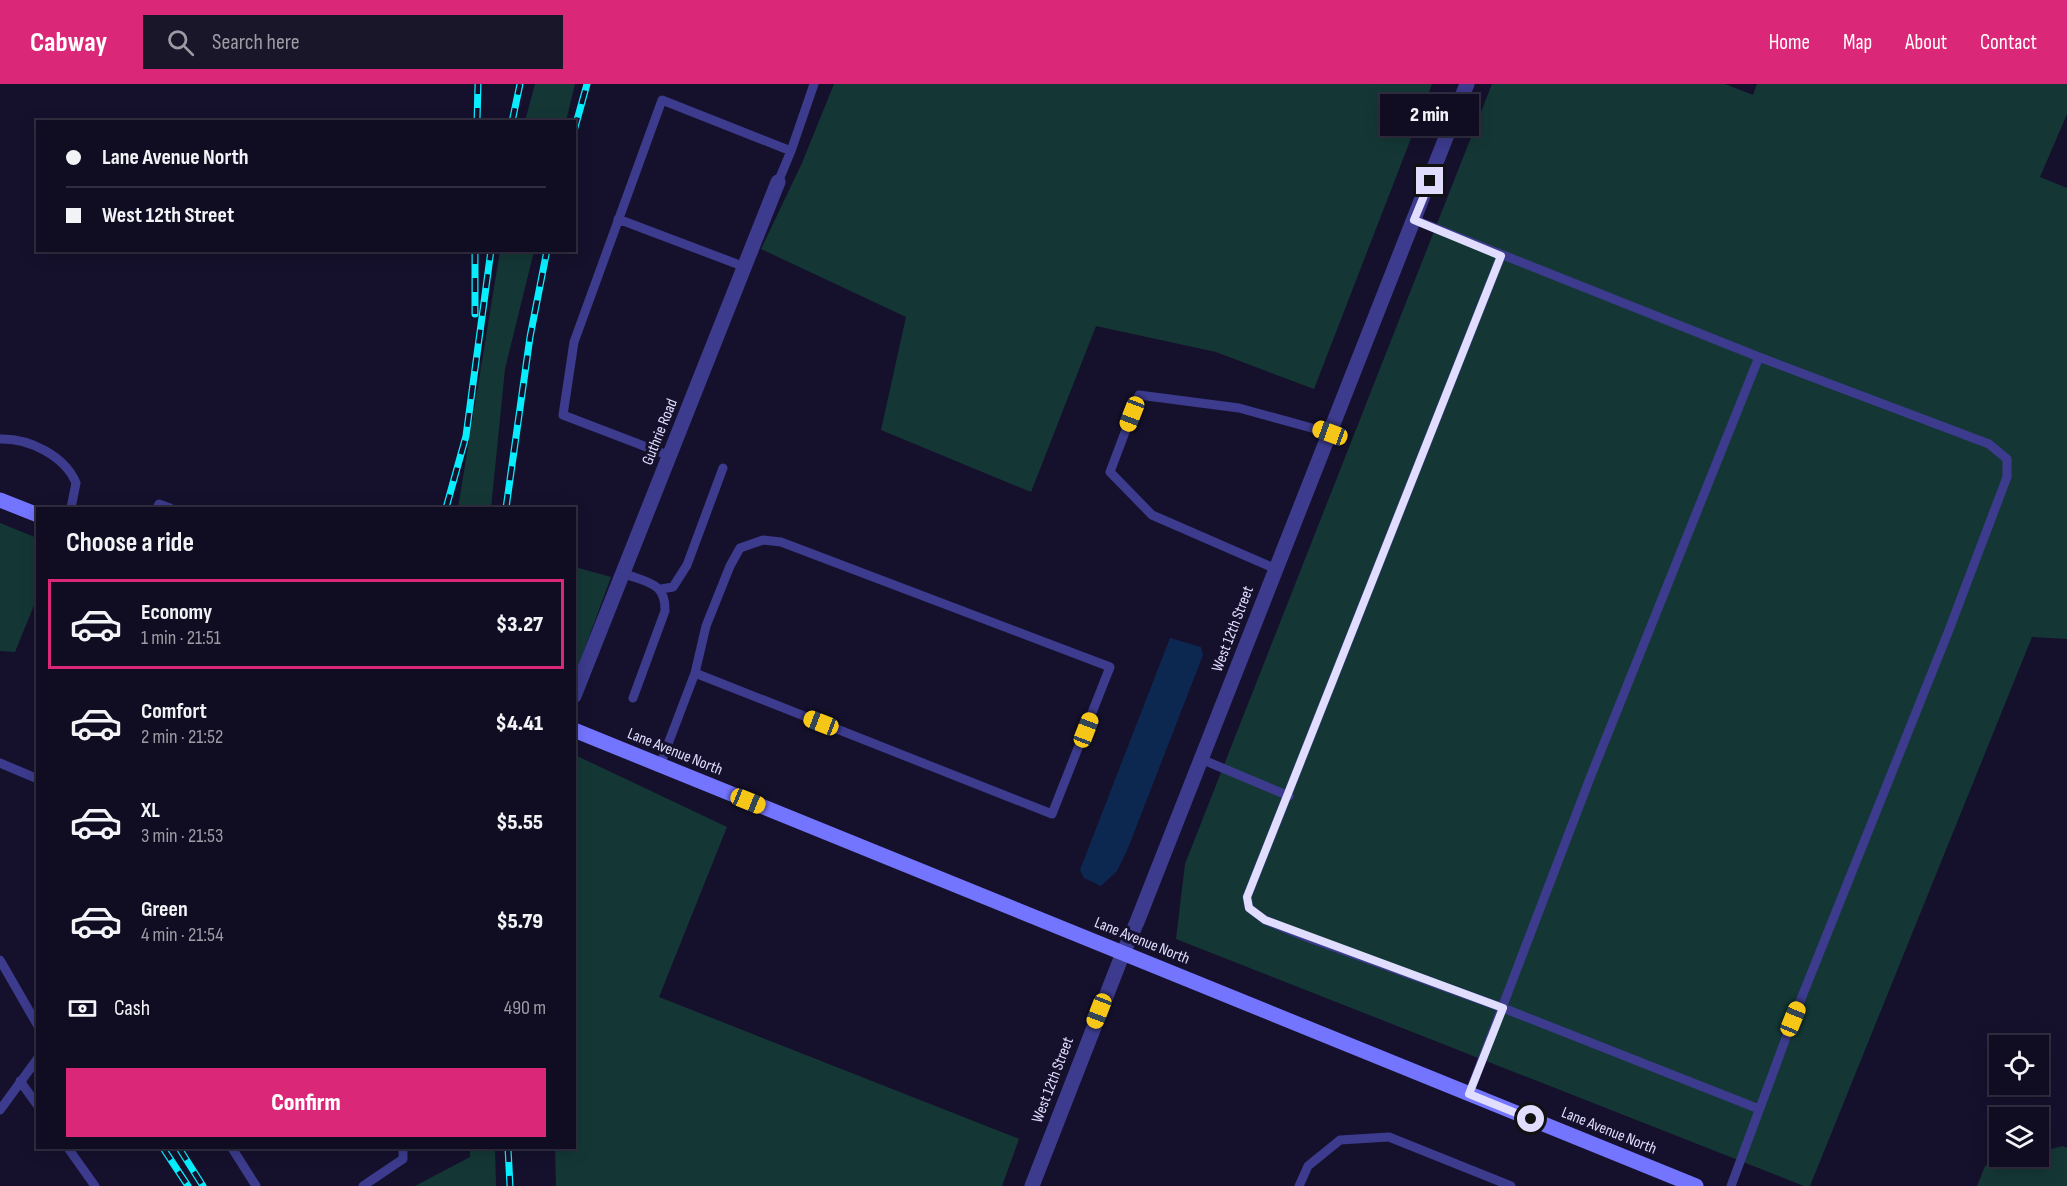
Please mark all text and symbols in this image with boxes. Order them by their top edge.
search box [143,15,563,69]
text: Cabway [30,26,107,59]
icon: search [164,26,197,59]
text: Search here [212,29,300,56]
text: Home [1769,30,1810,55]
text: Map [1843,30,1872,55]
text: About [1905,30,1947,55]
text: Contact [1980,30,2037,55]
callout: 2 min [1380,94,1480,136]
text: 2 min [1410,103,1449,127]
text: Lane Avenue North [102,144,249,171]
route end [1416,167,1443,194]
text: West 12th Street [102,202,234,229]
car [1117,394,1147,434]
street label: Guthrie Road [638,396,682,468]
car [1310,418,1350,448]
text: Choose a ride [66,527,194,559]
street label: West 12th Street [1208,583,1258,674]
icon: car [69,597,123,651]
text: Economy [141,599,212,626]
text: $3.27 [496,611,543,638]
text: 1 min · 21:51 [141,626,221,650]
icon: car [69,696,123,750]
text: Comfort [141,698,207,725]
car [801,708,841,738]
text: $4.41 [496,710,543,737]
car [1071,710,1101,750]
street label: Lane Avenue North [625,724,725,780]
text: 2 min · 21:52 [141,725,223,749]
car [728,786,768,816]
icon: car [69,795,123,849]
text: XL [141,797,160,824]
text: $5.55 [496,809,543,836]
text: 3 min · 21:53 [141,824,224,848]
icon: car [69,894,123,948]
text: Green [141,896,188,923]
text: $5.79 [496,908,543,935]
street label: Lane Avenue North [1092,913,1192,969]
text: 4 min · 21:54 [141,923,224,947]
car [1084,991,1114,1031]
icon: cash [66,992,99,1025]
text: Cash [114,995,150,1022]
text: 490 m [504,996,546,1020]
car [1778,999,1808,1039]
street label: West 12th Street [1028,1034,1078,1125]
map controls [1989,1035,2049,1167]
button: locate [1989,1035,2049,1095]
button: Confirm [66,1068,546,1137]
street label: Lane Avenue North [1559,1103,1659,1159]
route start [1517,1105,1544,1132]
button: layers [1989,1107,2049,1167]

